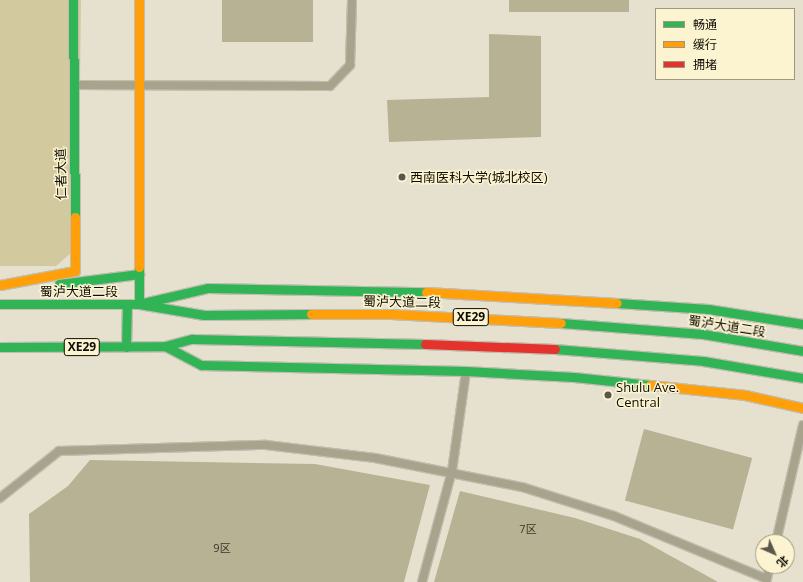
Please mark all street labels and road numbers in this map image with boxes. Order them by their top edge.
street label: 仁者大道 [53,148,69,200]
street label: 蜀泸大道二段 [40,283,118,299]
street label: 蜀泸大道二段 [363,294,441,310]
road number: XE29 [452,307,490,327]
street label: 蜀泸大道二段 [687,312,767,340]
road number: XE29 [63,337,101,357]

